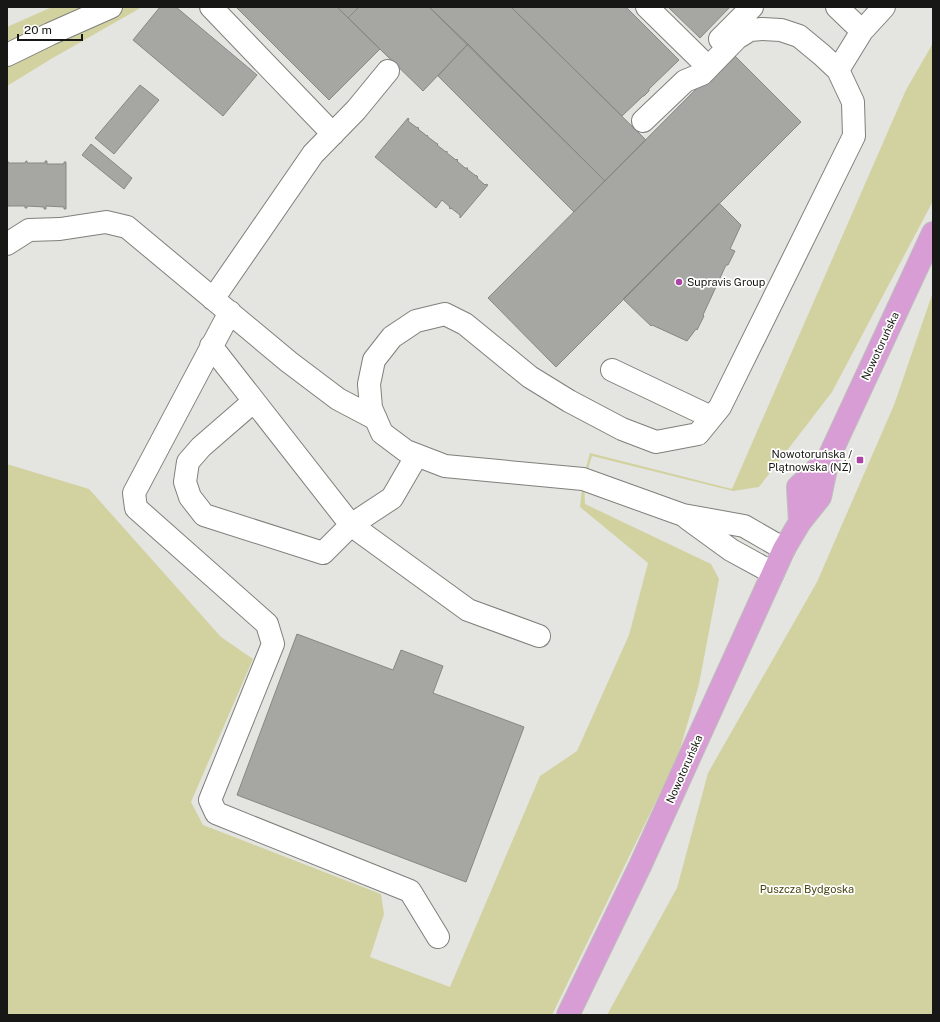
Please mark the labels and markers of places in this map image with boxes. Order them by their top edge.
place label: Supravis Group [687,276,766,288]
marker: Supravis Group [674,277,684,287]
place label: Nowotoruńska / Plątnowska (NŻ) [768,448,852,473]
marker: Nowotoruńska / Plątnowska (NŻ) [855,455,865,465]

